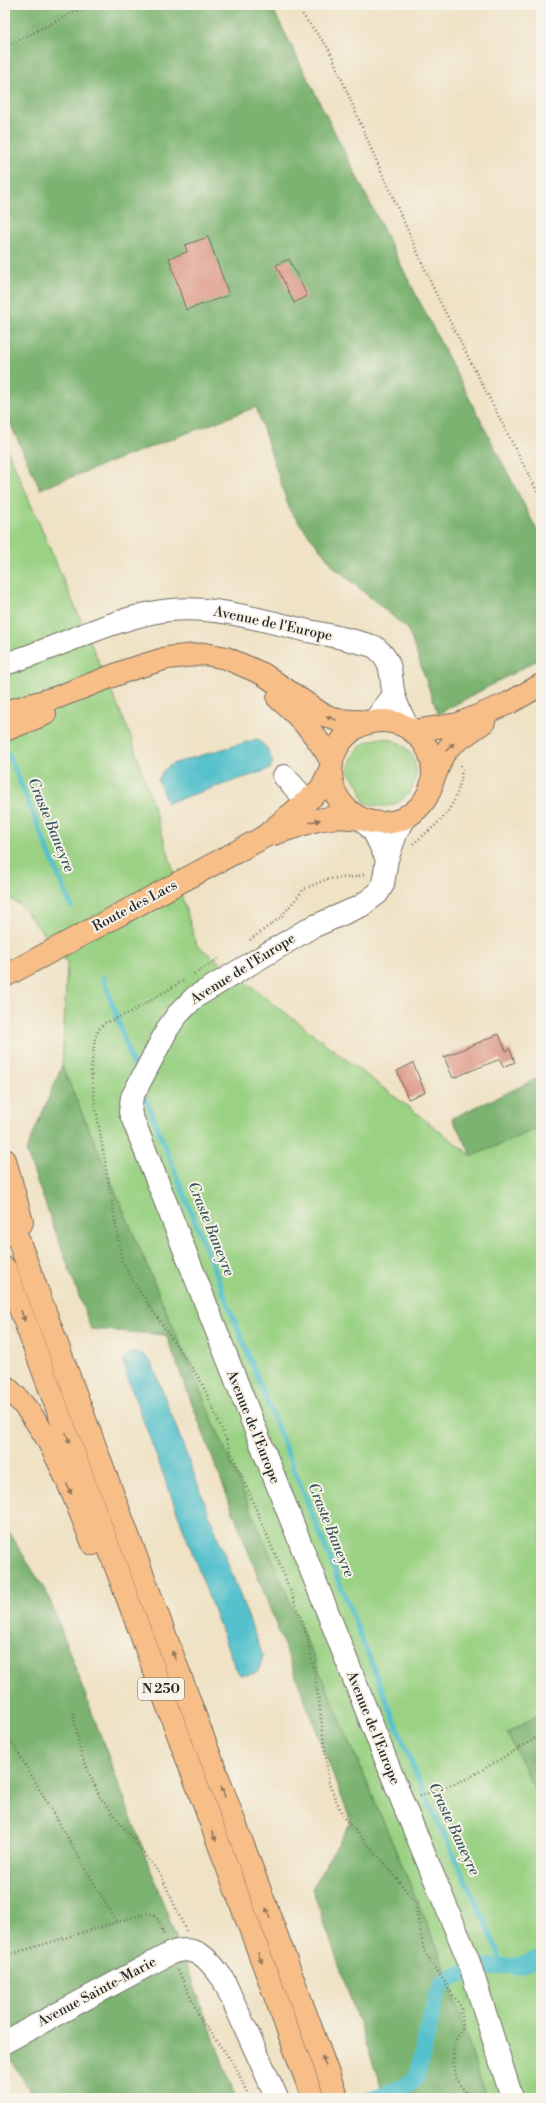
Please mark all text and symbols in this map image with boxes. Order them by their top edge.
street label: Avenue de l'Europe [211,602,334,645]
one-way arrow [325,714,337,720]
one-way arrow [446,742,455,752]
water label: Craste Baneyre [23,775,79,875]
one-way arrow [309,818,321,824]
street label: Route des Lacs [89,876,181,936]
street label: Avenue de l'Europe [186,929,299,1009]
water label: Craste Baneyre [183,1179,239,1279]
one-way arrow [20,1310,26,1322]
street label: Avenue de l'Europe [222,1367,284,1486]
one-way arrow [65,1432,71,1444]
water label: Craste Baneyre [303,1480,359,1580]
one-way arrow [66,1483,72,1494]
one-way arrow [170,1650,176,1662]
street label: Avenue de l'Europe [342,1668,404,1787]
road number: N 250 [138,1678,184,1700]
water label: Craste Baneyre [424,1780,484,1878]
one-way arrow [220,1785,226,1797]
one-way arrow [212,1830,218,1842]
one-way arrow [265,1907,271,1919]
one-way arrow [257,1952,263,1964]
street label: Avenue Sainte-Marie [34,1953,160,2031]
one-way arrow [320,2055,326,2067]

